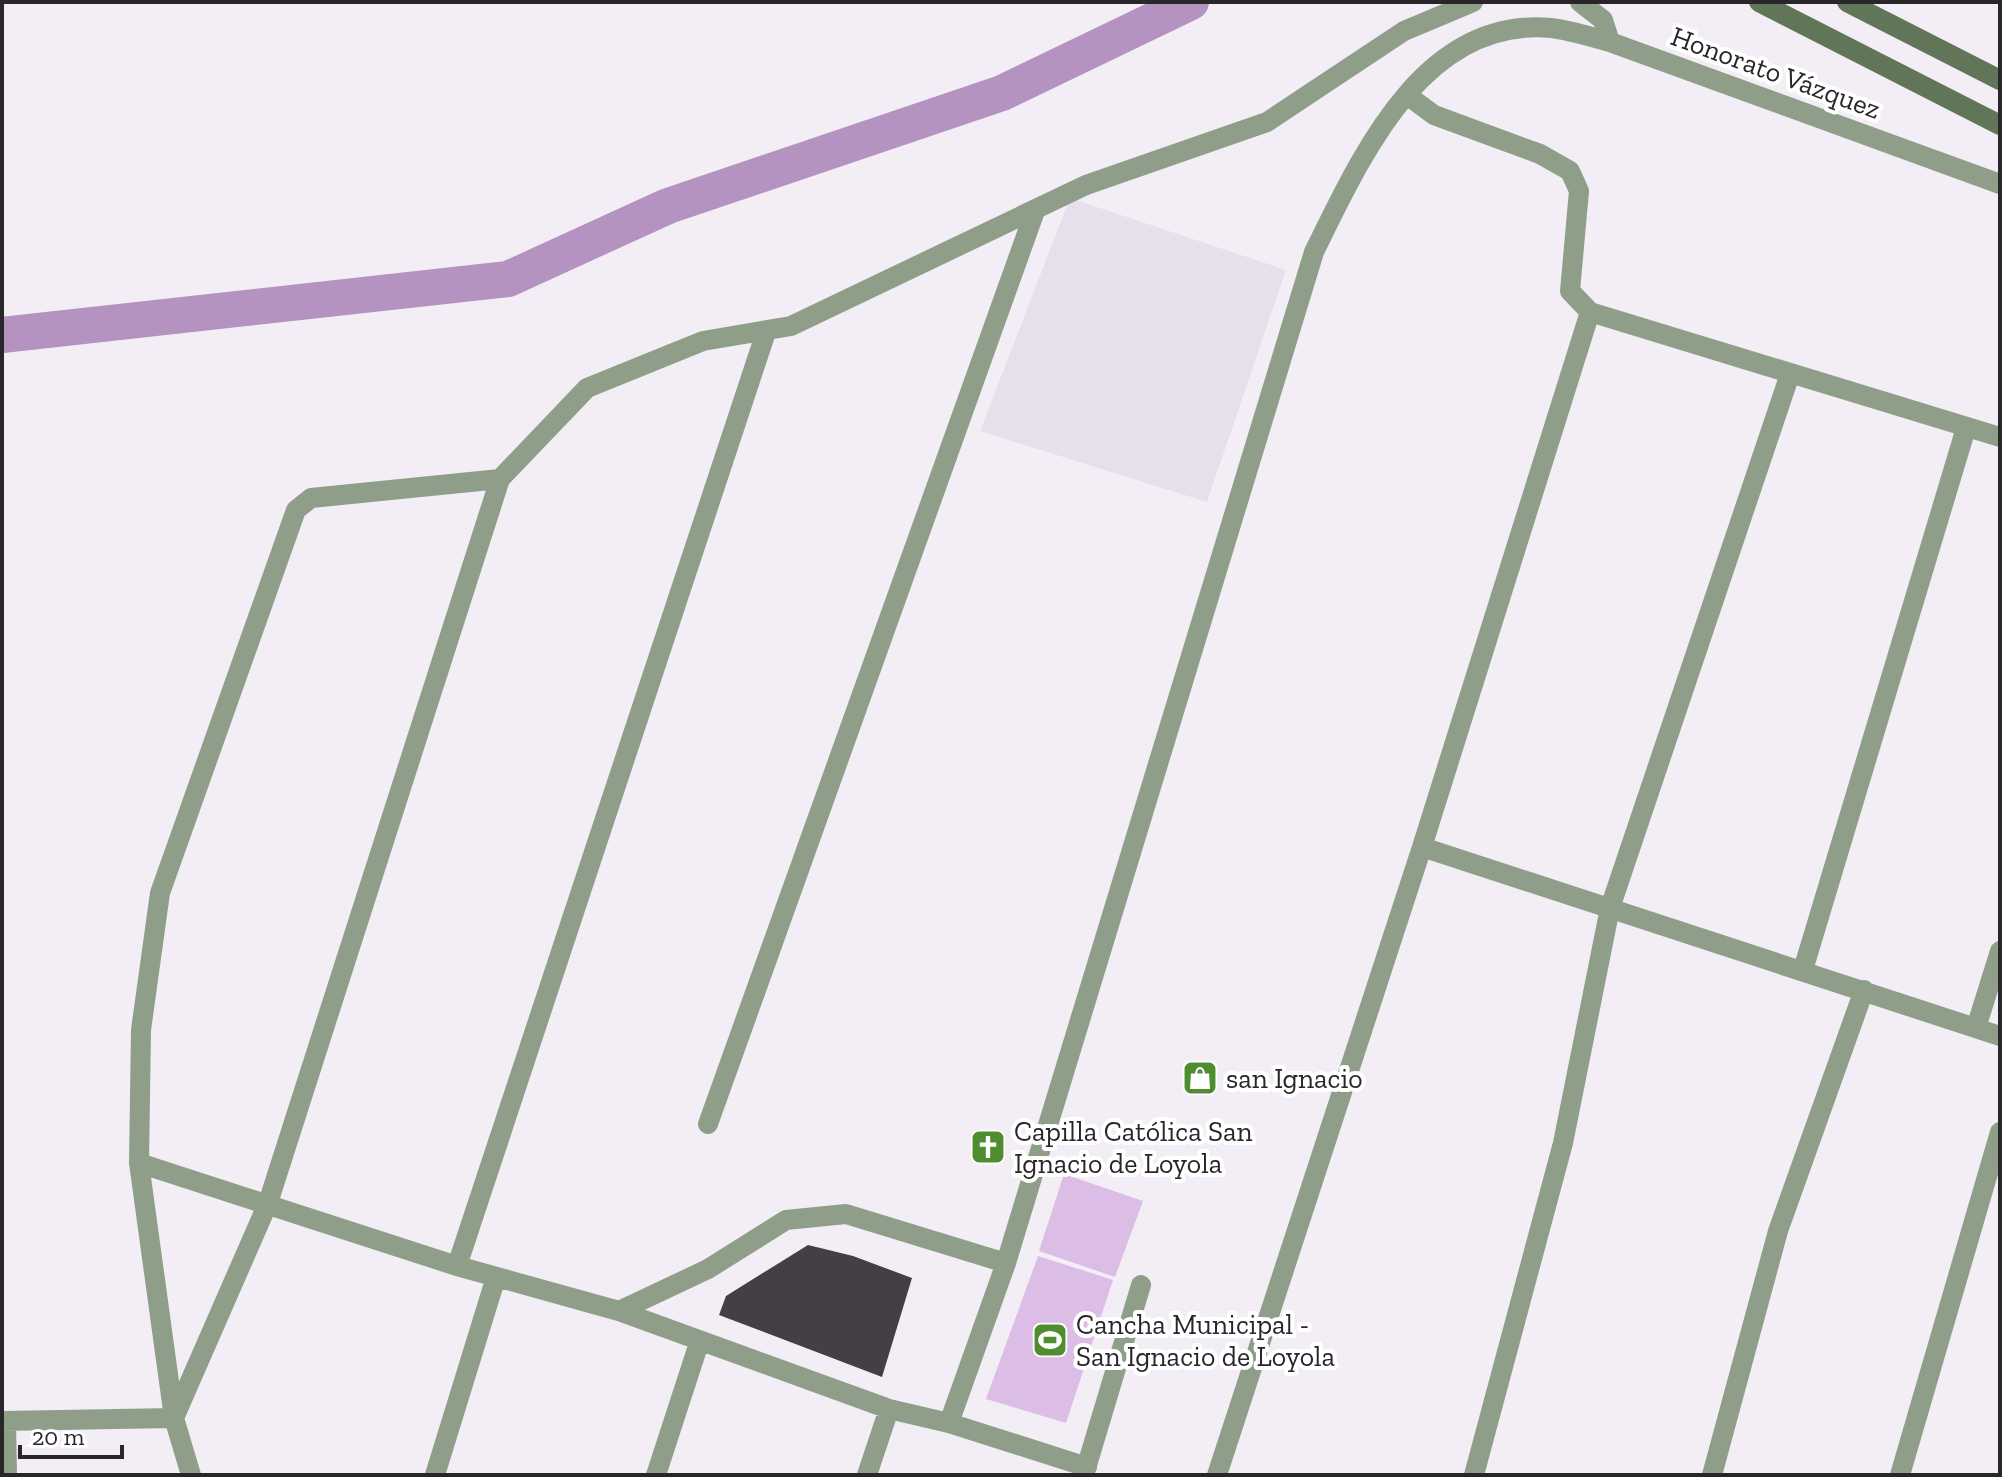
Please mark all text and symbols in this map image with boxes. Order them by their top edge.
street label: Honorato Vázquez [1667,19,1885,126]
shop icon: san Ignacio [1181,1059,1219,1097]
place label: san Ignacio [1226,1062,1363,1095]
place label: Capilla Católica San Ignacio de Loyola [1014,1115,1253,1180]
church icon: Capilla Católica San Ignacio de Loyola [969,1128,1007,1166]
place label: Cancha Municipal - San Ignacio de Loyola [1076,1308,1335,1373]
sports icon: Cancha Municipal - San Ignacio de Loyola [1031,1321,1069,1359]
scale bar [20,1409,122,1459]
text: 20 m [32,1422,85,1451]

